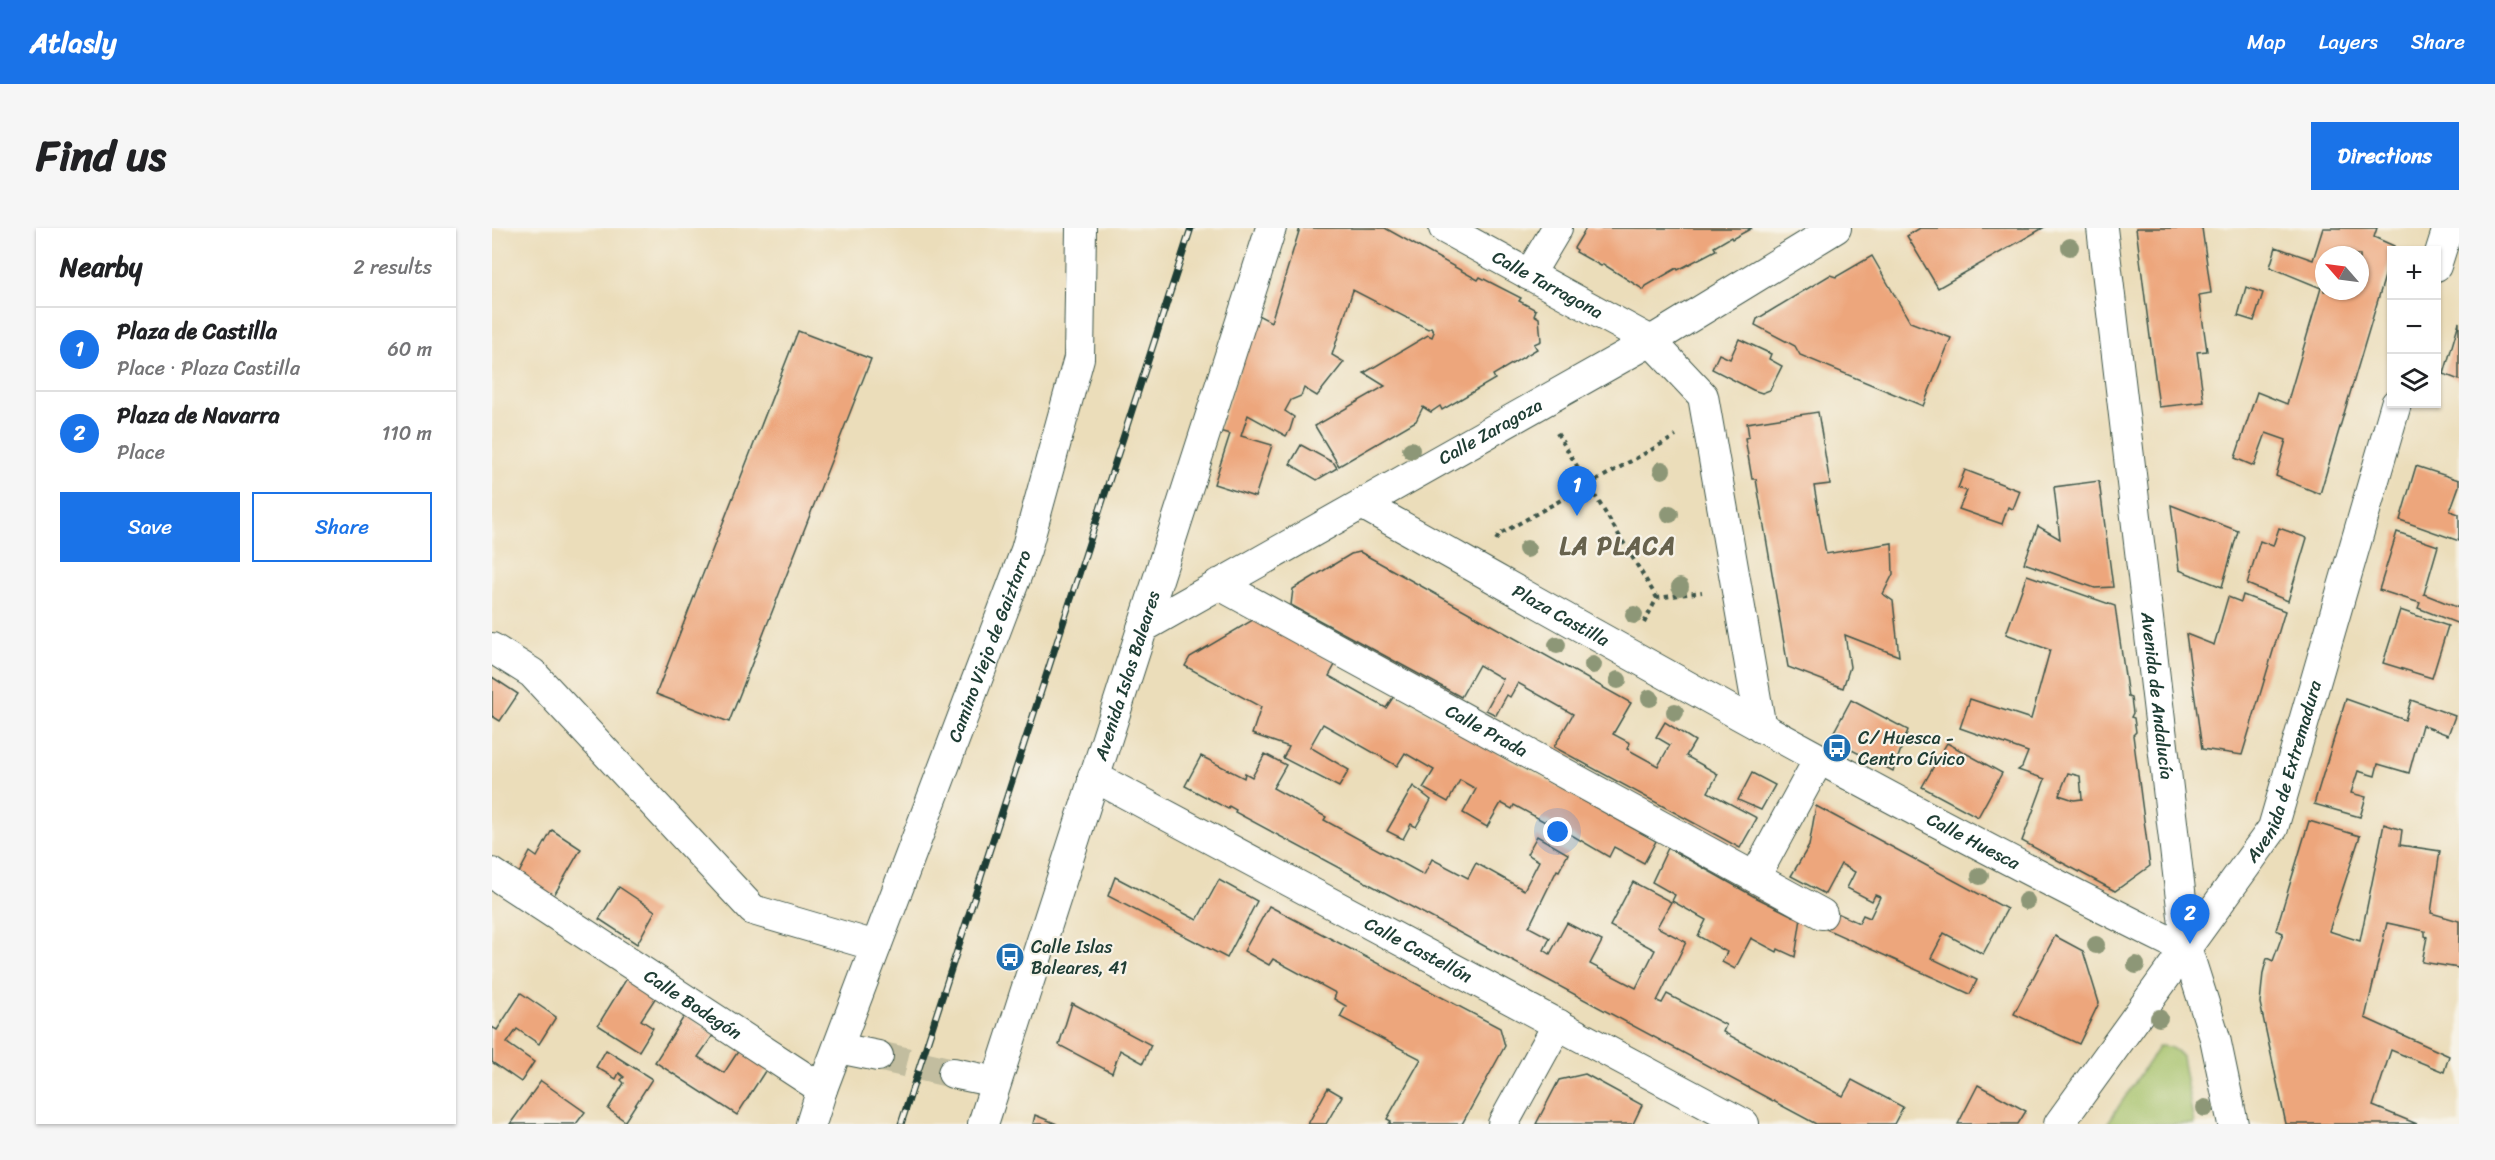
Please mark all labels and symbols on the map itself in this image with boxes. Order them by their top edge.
street label: Calle Tarragona [1486,241,1609,328]
north arrow [2315,246,2369,300]
street label: Calle Zaragoza [1432,389,1549,474]
pin: 1 [1558,466,1596,516]
district label: LA PLACA [1559,525,1677,567]
street label: Camino Viejo de Gaiztarro [939,545,1041,747]
street label: Plaza Castilla [1506,575,1616,656]
street label: Avenida Islas Baleares [1085,586,1170,765]
street label: Avenida de Andalucía [2131,609,2183,781]
street label: Avenida de Extremadura [2236,676,2331,870]
street label: Calle Prada [1439,695,1534,766]
place label: C/ Huesca - Centro Cívico [1858,722,1965,775]
bus stop icon: C/ Huesca - Centro Cívico [1821,732,1853,764]
street label: Calle Huesca [1921,803,2026,879]
your location [1543,817,1572,846]
pin: 2 [2170,894,2210,944]
street label: Calle Castellón [1359,908,1478,992]
place label: Calle Islas Baleares, 41 [1031,931,1128,984]
bus stop icon: Calle Islas Baleares, 41 [994,941,1026,973]
street label: Calle Bodegón [637,960,749,1049]

